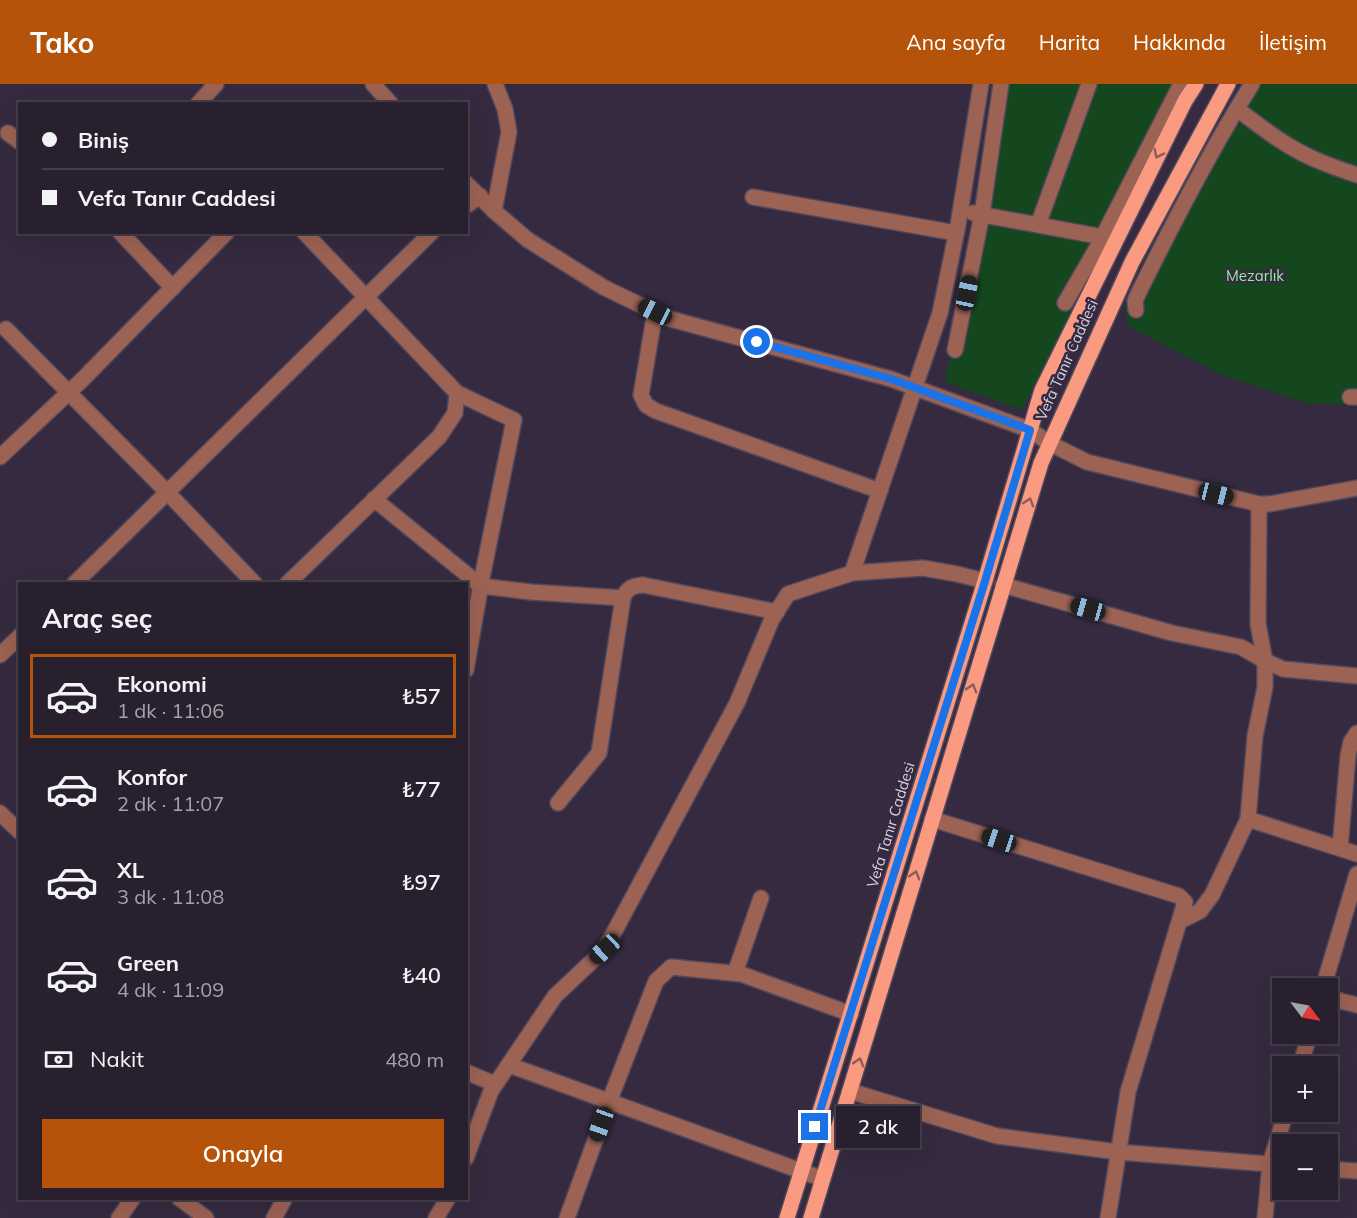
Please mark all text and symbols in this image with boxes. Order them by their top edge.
text: Tako [30,25,94,60]
text: Ana sayfa [906,29,1006,55]
text: Harita [1039,29,1100,55]
text: Hakkında [1133,29,1226,55]
text: İletişim [1259,29,1327,55]
text: Biniş [78,126,129,154]
one-way arrow [1154,148,1166,159]
text: Vefa Tanır Caddesi [78,184,276,212]
park label: Mezarlık [1226,266,1284,285]
car [954,274,980,312]
car [635,296,675,328]
street label: Vefa Tanır Caddesi [1031,296,1102,423]
route start [743,328,770,355]
car [1196,481,1236,507]
one-way arrow [1022,497,1034,508]
car [1068,595,1108,623]
text: Araç seç [42,601,152,635]
icon: car [45,669,99,723]
text: Ekonomi [117,670,207,698]
text: ₺57 [401,682,441,710]
one-way arrow [965,683,977,694]
text: 1 dk · 11:06 [117,698,224,723]
street label: Vefa Tanır Caddesi [862,760,919,890]
icon: car [45,762,99,816]
text: Konfor [117,763,187,791]
text: ₺77 [401,775,441,803]
text: 2 dk · 11:07 [117,791,224,816]
car [979,826,1019,854]
icon: car [45,855,99,909]
text: XL [117,856,144,884]
text: ₺97 [401,868,441,896]
one-way arrow [908,870,920,881]
text: 3 dk · 11:08 [117,884,224,909]
car [586,930,624,968]
icon: car [45,948,99,1002]
text: Green [117,949,179,977]
text: ₺40 [401,961,441,989]
text: 4 dk · 11:09 [117,977,224,1002]
north arrow [1272,978,1338,1044]
map controls [1272,978,1338,1200]
icon: cash [42,1043,75,1076]
text: Nakit [90,1045,144,1073]
text: 480 m [385,1047,444,1072]
button: + [1272,1056,1338,1122]
one-way arrow [852,1057,864,1068]
car [586,1104,616,1144]
callout: 2 dk [836,1106,920,1148]
route end [801,1113,828,1140]
text: 2 dk [858,1114,898,1139]
button: Onayla [42,1119,444,1188]
button: − [1272,1134,1338,1200]

